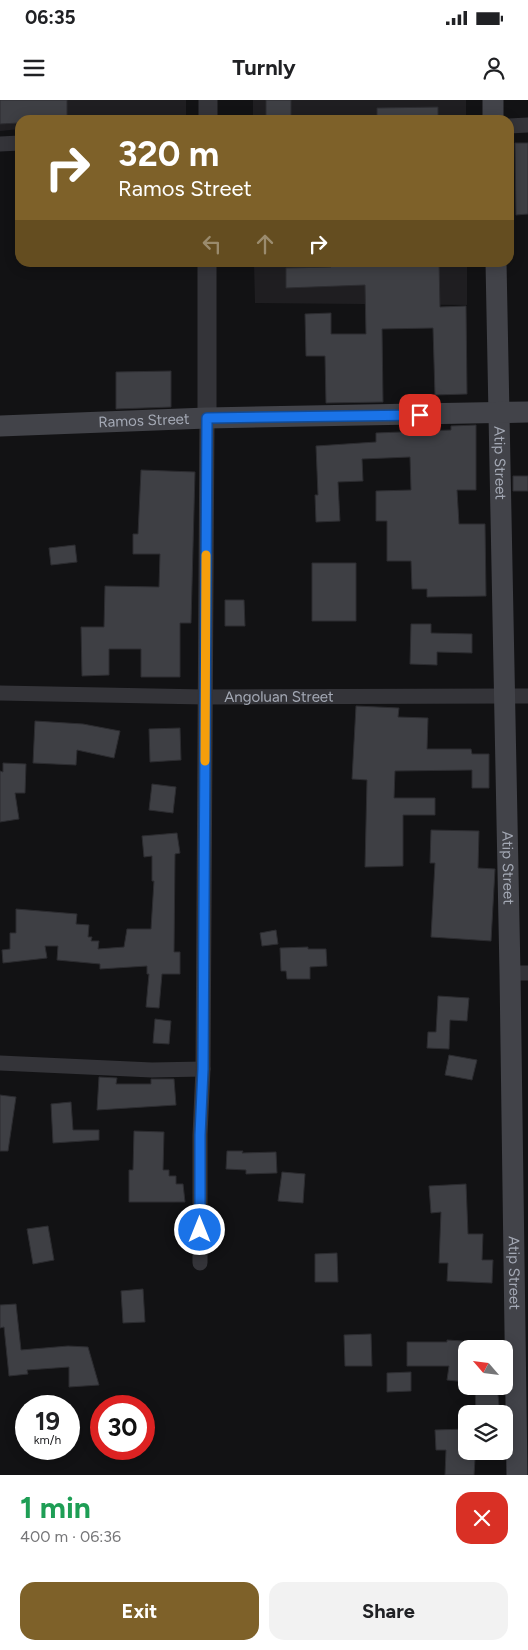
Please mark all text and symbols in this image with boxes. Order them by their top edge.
text: 06:35 [25,6,76,29]
icon: menu [20,54,48,82]
text: Turnly [232,54,296,81]
icon: person [480,54,508,82]
text: 320 m [118,133,219,175]
icon: right [35,135,100,200]
text: Ramos Street [118,175,252,202]
icon: left [198,230,226,258]
icon: ahead [251,230,279,258]
icon: right [304,230,332,258]
pin [399,394,441,436]
icon: arrive [406,401,434,429]
street label: Ramos Street [98,410,190,431]
street label: Atip Street [490,426,510,500]
street label: Angoluan Street [224,688,334,706]
street label: Atip Street [498,831,518,905]
position arrow [173,1203,225,1255]
street label: Atip Street [505,1236,524,1310]
north arrow [458,1340,512,1395]
map controls [458,1340,513,1460]
speed limit sign: 30 [90,1395,155,1460]
button: layers [458,1405,513,1460]
text: 19 [35,1406,60,1436]
text: km/h [34,1433,61,1447]
text: 1 min [20,1489,91,1526]
button: close [456,1492,508,1544]
text: 400 m · 06:36 [20,1527,121,1546]
button: Exit [20,1582,259,1640]
button: Share [269,1582,508,1640]

